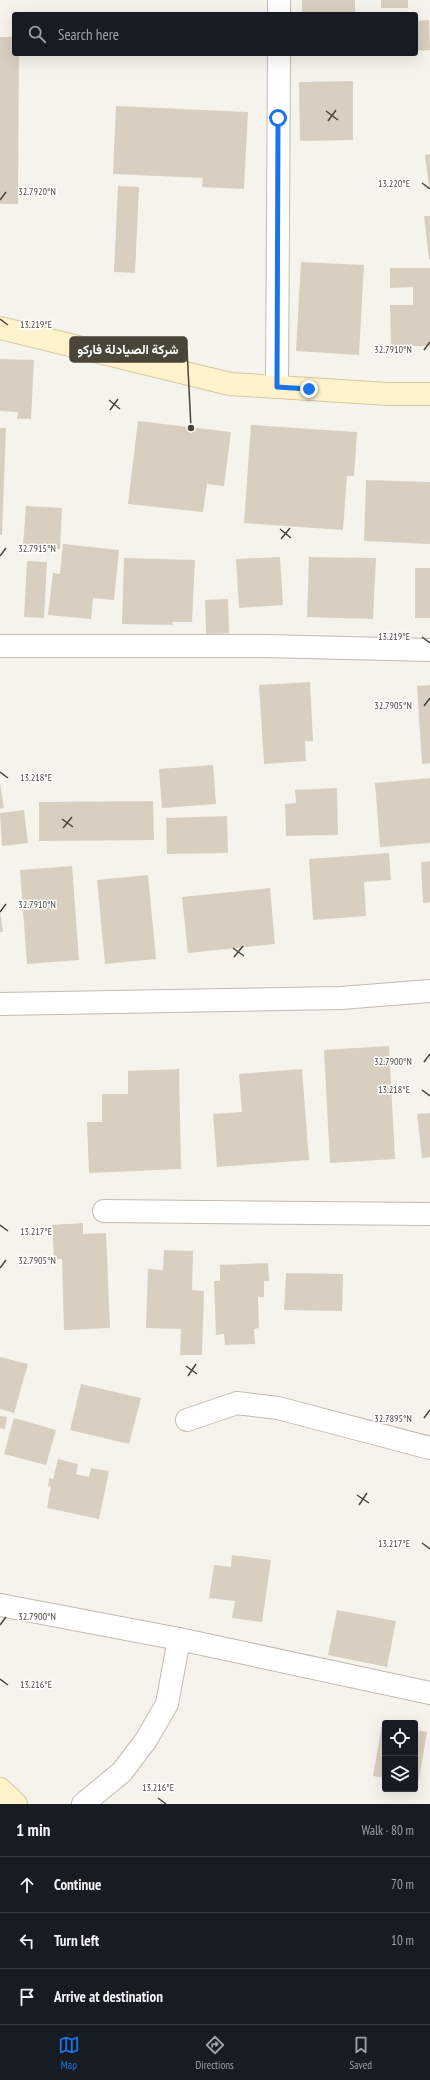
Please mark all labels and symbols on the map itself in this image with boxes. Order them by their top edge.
route start [269,109,287,127]
text: 13.220°E [378,177,410,190]
text: 32.7920°N [18,185,56,198]
text: 13.219°E [20,318,52,331]
callout: شركة الصيادلة فاركو [70,337,187,362]
text: شركة الصيادلة فاركو [77,341,179,358]
text: 32.7910°N [374,343,412,356]
route end [300,380,318,398]
text: 32.7915°N [18,542,56,555]
text: 13.219°E [378,630,410,643]
text: 32.7905°N [374,699,412,712]
text: 13.218°E [20,771,52,784]
text: 32.7910°N [18,898,56,911]
text: 32.7900°N [374,1055,412,1068]
text: 13.218°E [378,1083,410,1096]
text: 13.217°E [20,1225,52,1238]
text: 32.7905°N [18,1254,56,1267]
text: 32.7895°N [374,1412,412,1425]
text: 13.217°E [378,1537,410,1550]
text: 32.7900°N [18,1610,56,1623]
text: 13.216°E [20,1678,52,1691]
text: 13.216°E [142,1781,174,1794]

